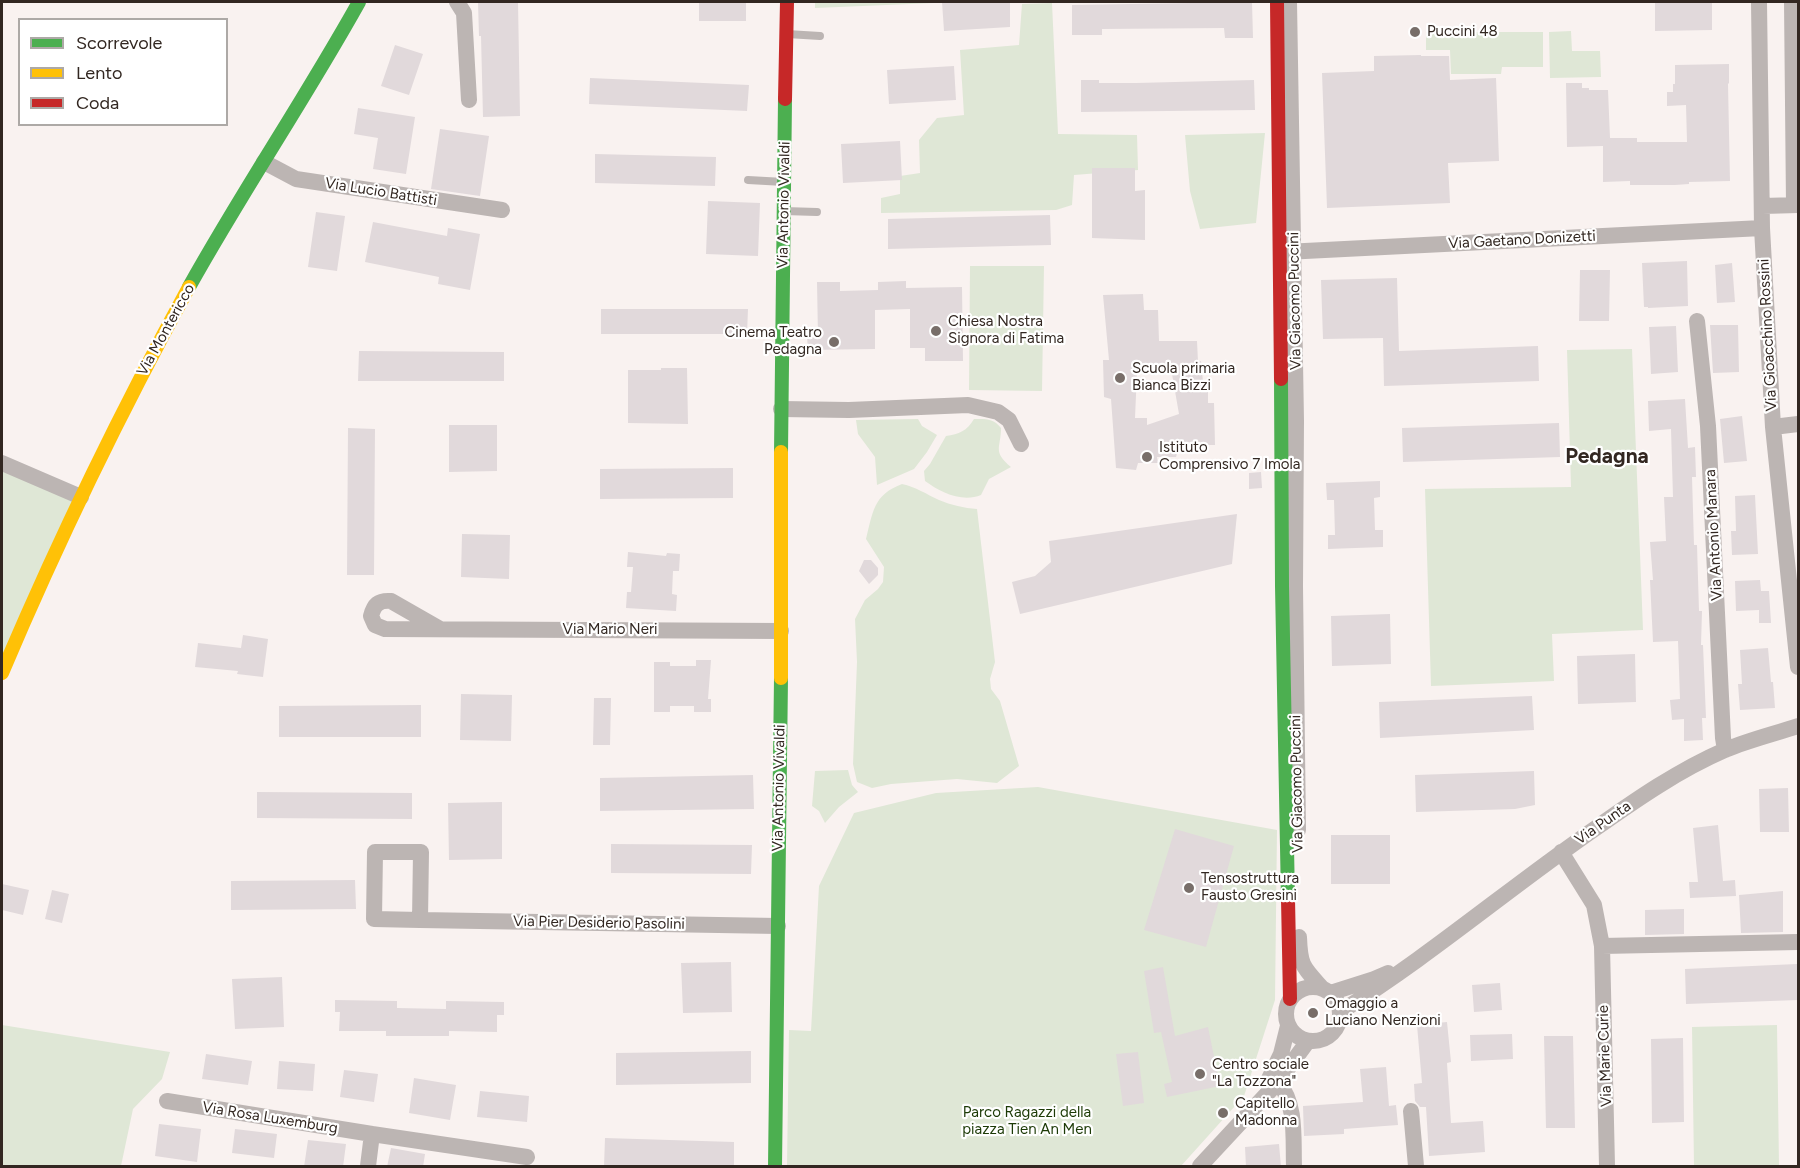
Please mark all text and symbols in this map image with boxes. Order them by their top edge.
legend [18,18,228,126]
place label: Puccini 48 [1427,23,1498,41]
marker: Puccini 48 [1408,25,1422,39]
text: Scorrevole [76,32,162,54]
text: Lento [76,62,122,84]
text: Coda [76,92,119,114]
street label: Via Antonio Vivaldi [774,141,794,269]
street label: Via Lucio Battisti [324,174,438,210]
street label: Via Gaetano Donizetti [1448,227,1596,253]
street label: Via Giacomo Puccini [1285,232,1305,370]
street label: Via Gioacchino Rossini [1755,258,1781,412]
street label: Via Montericco [133,281,199,379]
place label: Chiesa Nostra Signora di Fatima [948,313,1064,348]
place label: Cinema Teatro Pedagna [724,324,822,359]
marker: Chiesa Nostra Signora di Fatima [929,324,943,338]
marker: Cinema Teatro Pedagna [827,335,841,349]
place label: Scuola primaria Bianca Bizzi [1132,360,1235,395]
marker: Scuola primaria Bianca Bizzi [1113,371,1127,385]
place label: Istituto Comprensivo 7 Imola [1159,439,1301,474]
district label: Pedagna [1565,444,1649,470]
marker: Istituto Comprensivo 7 Imola [1140,450,1154,464]
street label: Via Antonio Manara [1702,469,1726,601]
street label: Via Mario Neri [563,621,657,639]
street label: Via Giacomo Puccini [1287,715,1307,853]
street label: Via Antonio Vivaldi [769,724,789,852]
street label: Via Punta [1572,797,1634,849]
place label: Tensostruttura Fausto Gresini [1201,870,1299,905]
marker: Tensostruttura Fausto Gresini [1182,881,1196,895]
street label: Via Pier Desiderio Pasolini [513,913,685,933]
place label: Omaggio a Luciano Nenzioni [1325,995,1441,1030]
street label: Via Marie Curie [1594,1005,1616,1107]
marker: Omaggio a Luciano Nenzioni [1306,1006,1320,1020]
place label: Centro sociale "La Tozzona" [1212,1056,1309,1091]
marker: Centro sociale "La Tozzona" [1193,1067,1207,1081]
place label: Capitello Madonna [1235,1095,1297,1130]
street label: Via Rosa Luxemburg [201,1098,339,1138]
park label: Parco Ragazzi della piazza Tien An Men [962,1104,1092,1139]
marker: Capitello Madonna [1216,1106,1230,1120]

